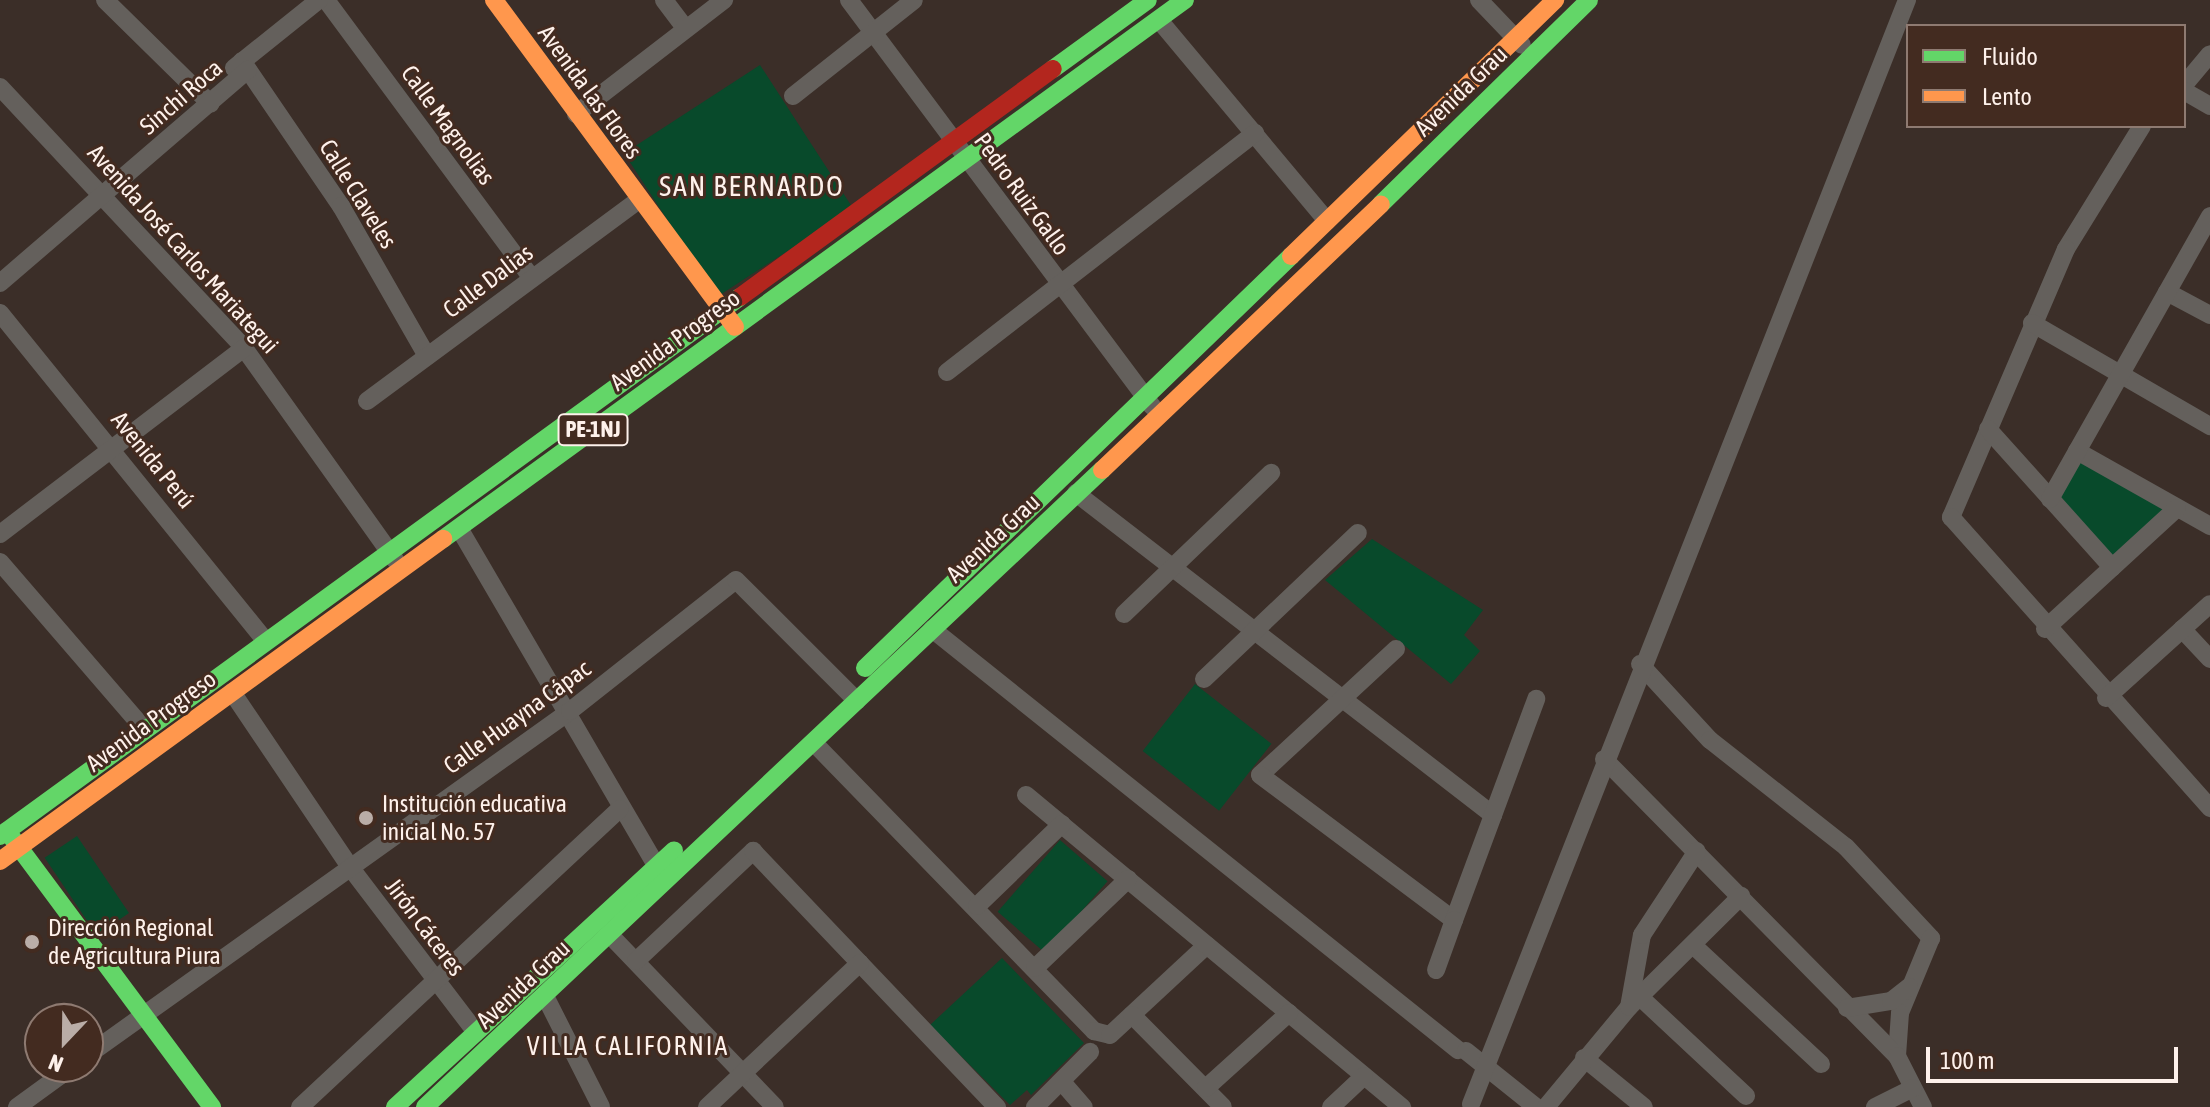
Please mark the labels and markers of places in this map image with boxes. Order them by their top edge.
place label: Institución educativa inicial No. 57 [382,790,567,846]
marker: Institución educativa inicial No. 57 [357,809,375,827]
place label: Dirección Regional de Agricultura Piura [48,914,221,970]
marker: Dirección Regional de Agricultura Piura [23,933,41,951]

